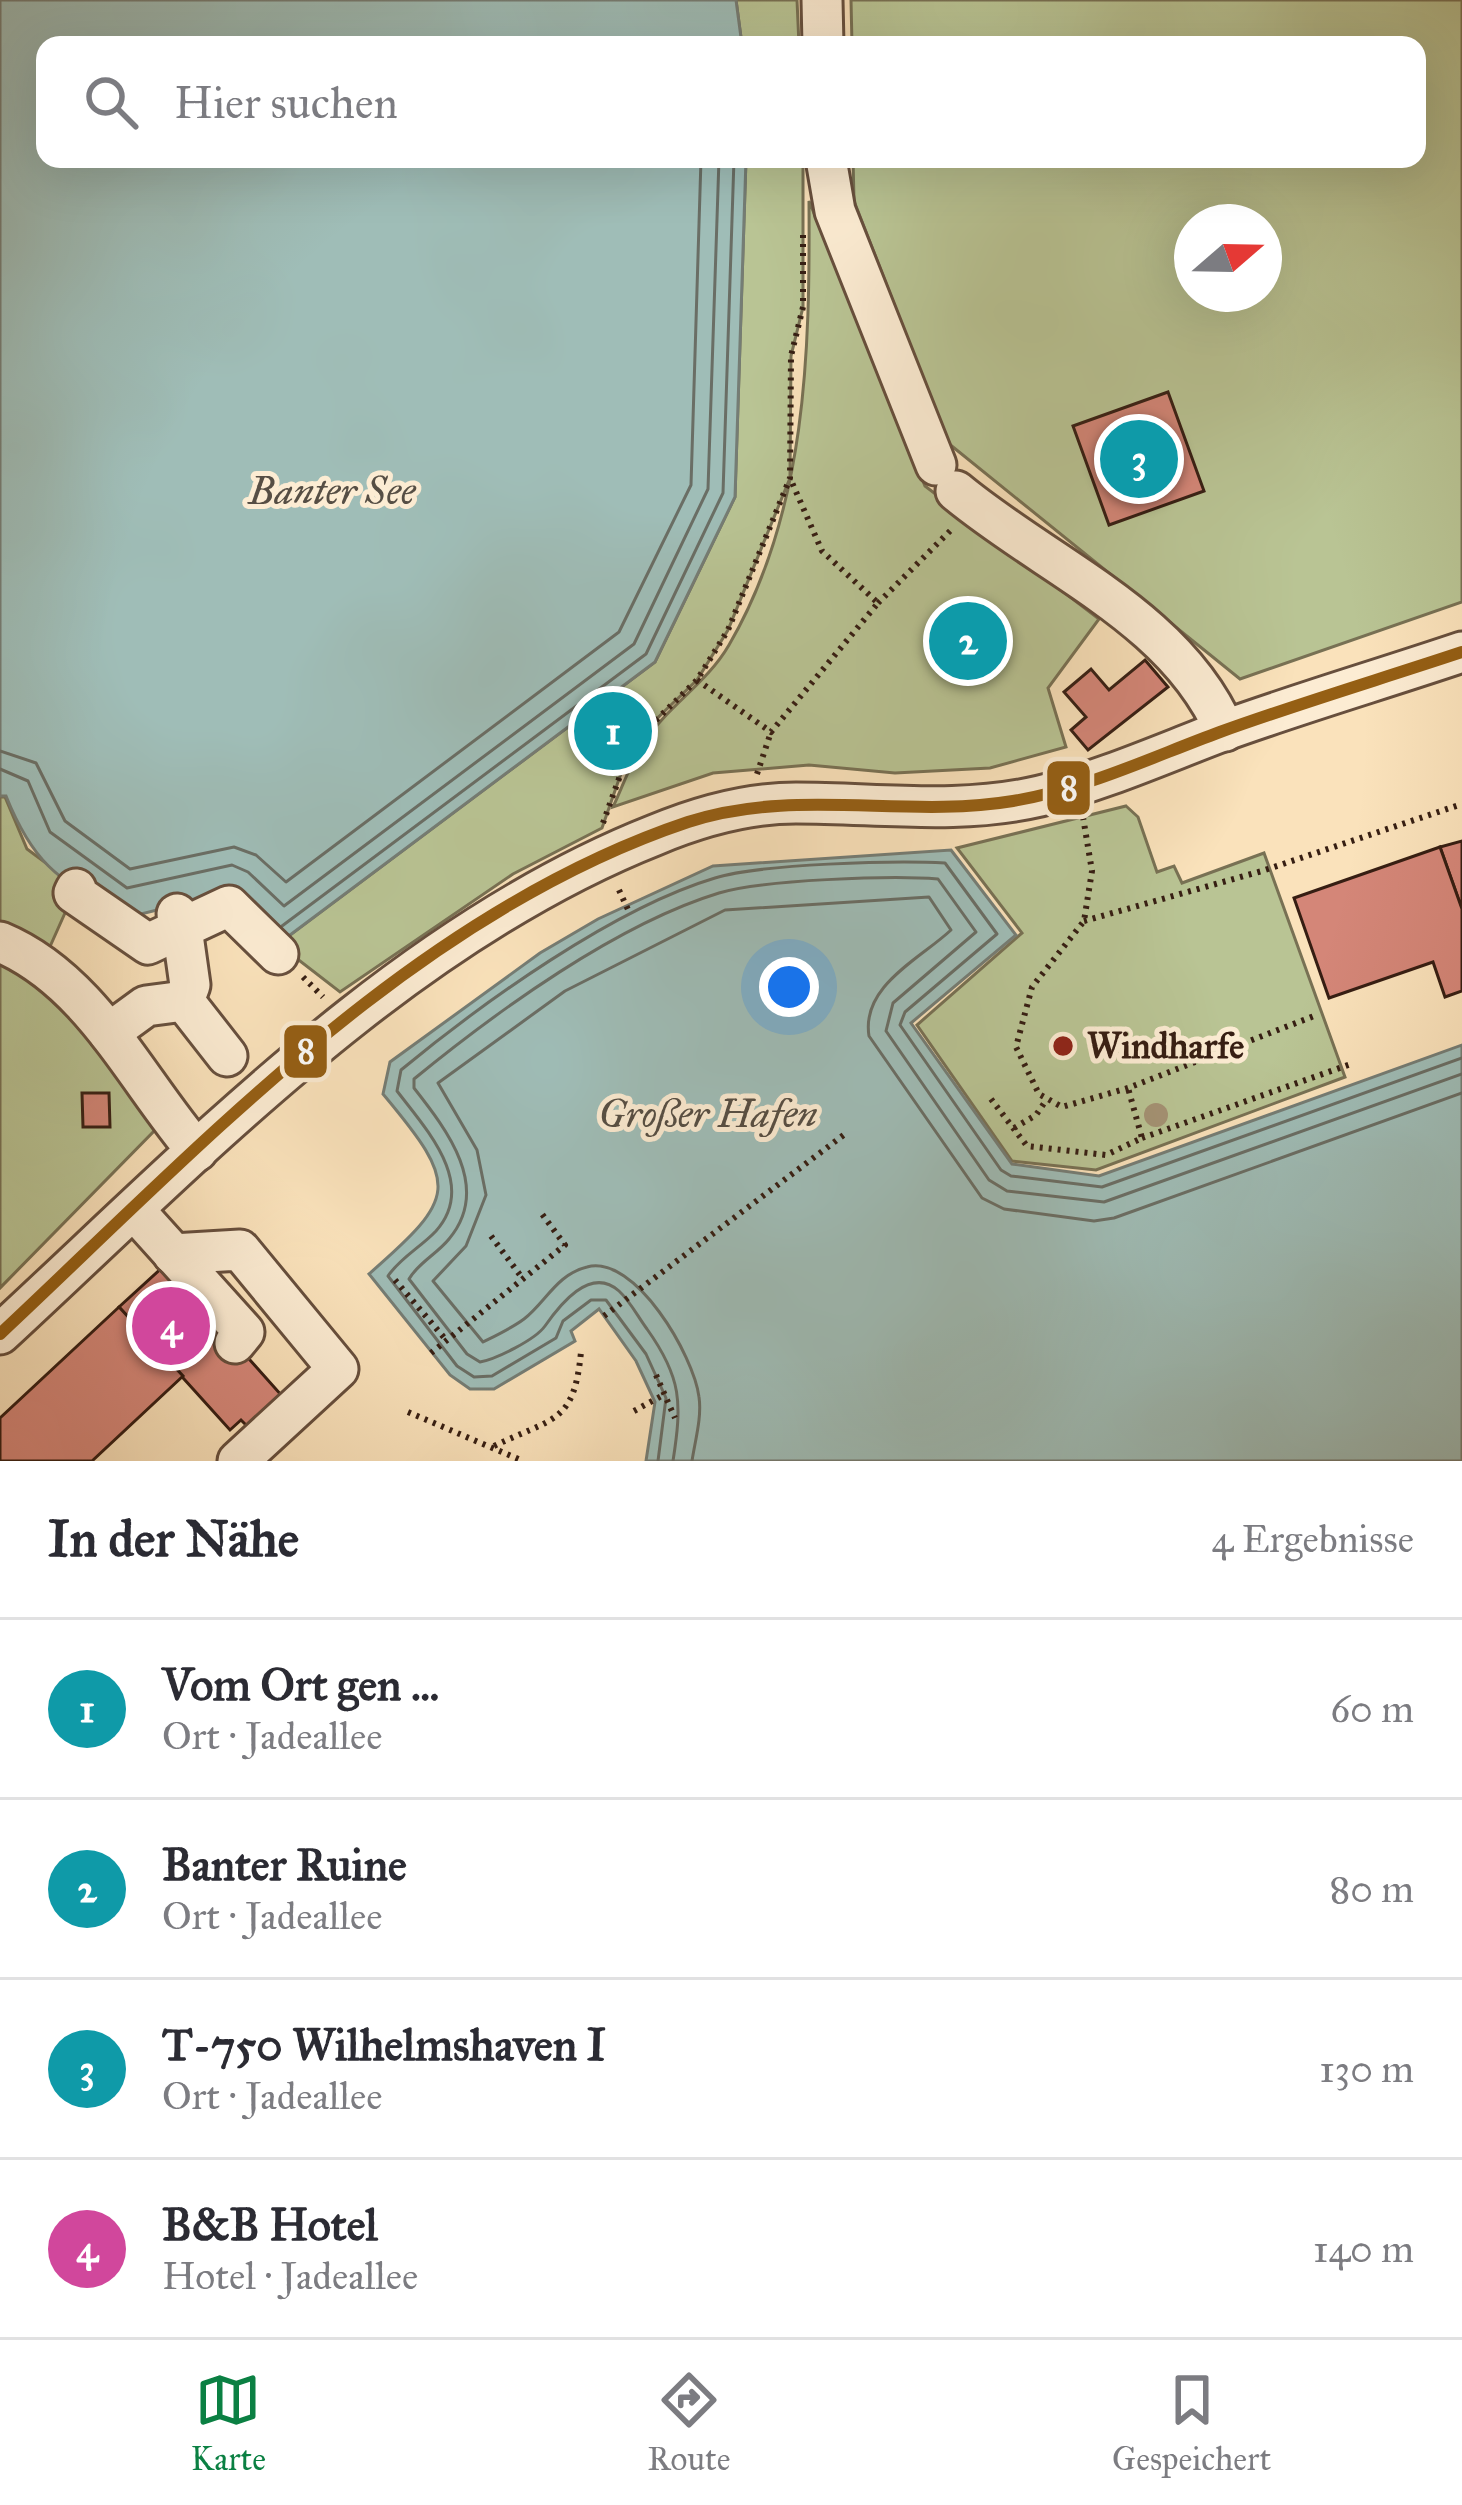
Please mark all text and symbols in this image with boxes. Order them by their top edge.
search box [36,36,1426,168]
icon: search [78,69,144,135]
text: Hier suchen [174,75,398,130]
north arrow [1174,204,1282,312]
pin: 3 [1100,414,1178,504]
water label: Banter See [247,467,417,515]
pin: 2 [929,596,1007,686]
pin: 1 [574,686,652,776]
line badge: 8 [1045,759,1092,817]
text: 8 [1060,769,1078,809]
your location [759,957,819,1017]
line badge: 8 [282,1023,329,1080]
place label: Windharfe [1087,1024,1244,1068]
text: 8 [297,1032,315,1072]
marker: Windharfe [1050,1033,1076,1059]
water label: Großer Hafen [599,1090,817,1138]
pin: 4 [132,1281,210,1371]
text: In der Nähe [48,1508,299,1570]
text: 4 Ergebnisse [1212,1515,1414,1563]
text: Vom Ort gen ... [162,1657,439,1712]
text: 1 [79,1685,95,1733]
text: 60 m [1330,1685,1414,1733]
text: Ort · Jadeallee [162,1712,383,1760]
text: Banter Ruine [162,1837,407,1892]
text: 2 [77,1865,97,1913]
text: 80 m [1329,1865,1414,1913]
text: Ort · Jadeallee [162,1892,383,1940]
text: T-750 Wilhelmshaven I [162,2017,606,2072]
text: 3 [79,2045,95,2093]
text: 130 m [1319,2045,1414,2093]
text: Ort · Jadeallee [162,2072,383,2120]
text: B&B Hotel [162,2197,378,2252]
text: 4 [76,2225,98,2273]
text: 140 m [1313,2225,1414,2273]
text: Hotel · Jadeallee [162,2252,418,2300]
tab: Karte [191,2367,266,2479]
tab: Route [648,2367,730,2479]
tab: Gespeichert [1112,2367,1271,2479]

